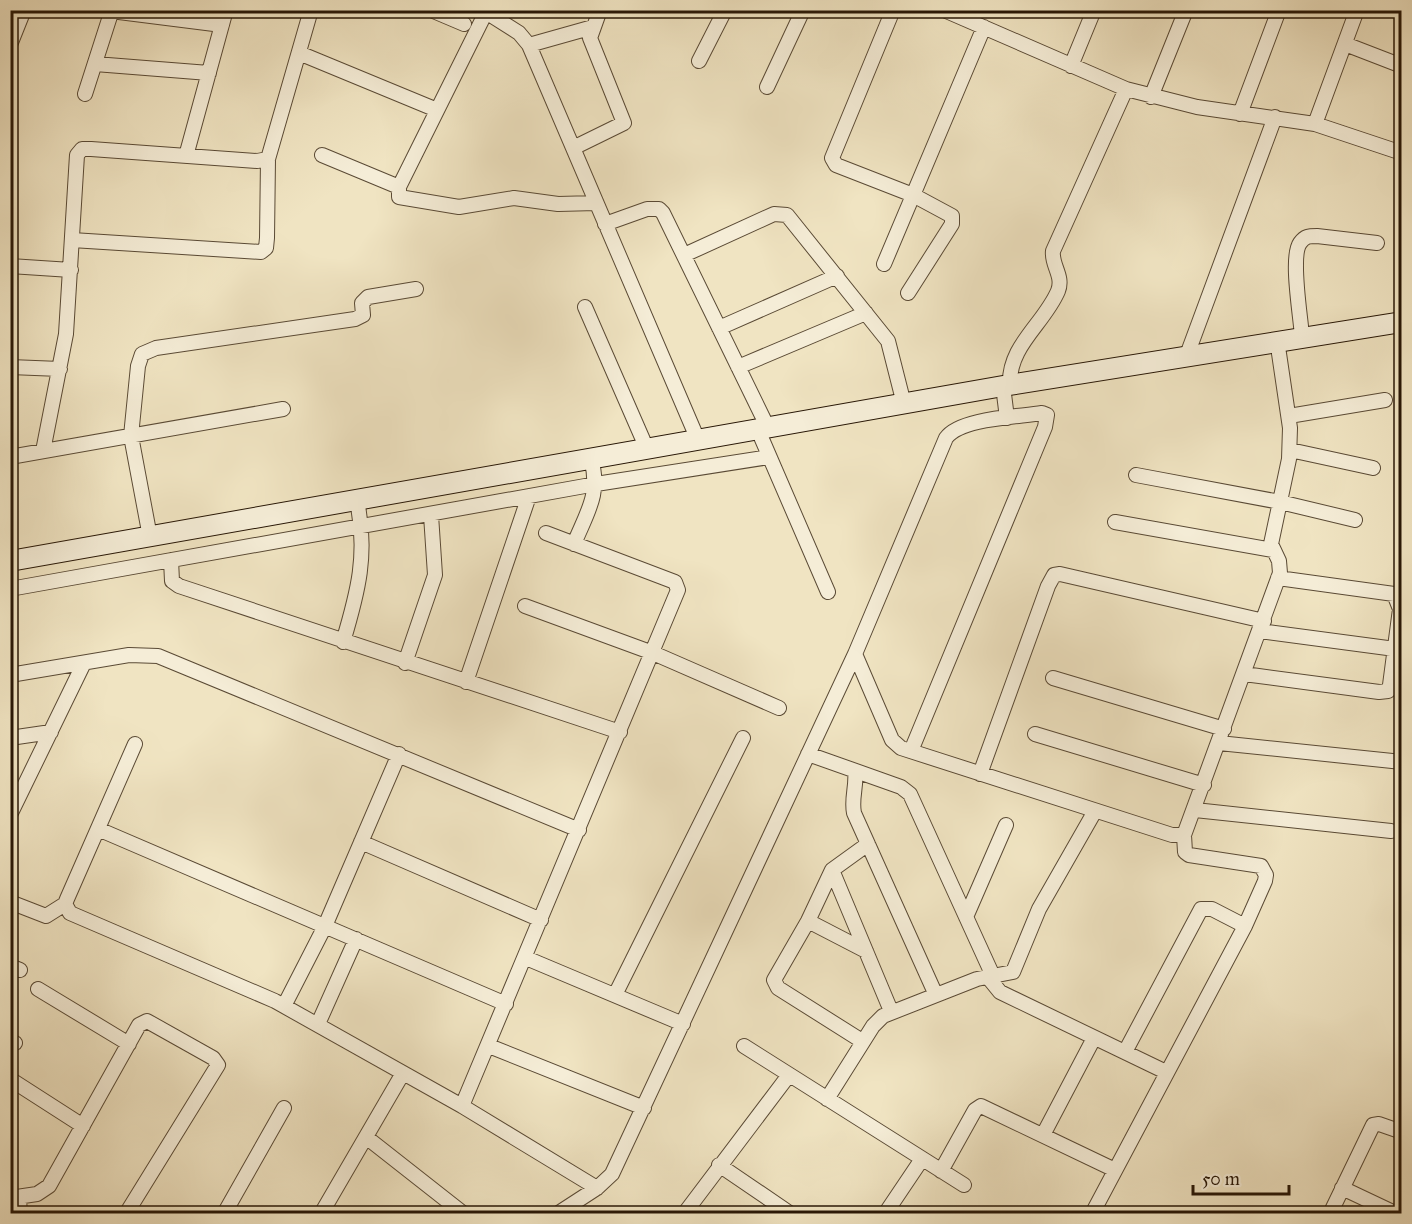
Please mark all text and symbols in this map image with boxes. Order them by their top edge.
scale bar [1193,1158,1289,1196]
text: 50 m [1202,1168,1240,1190]

